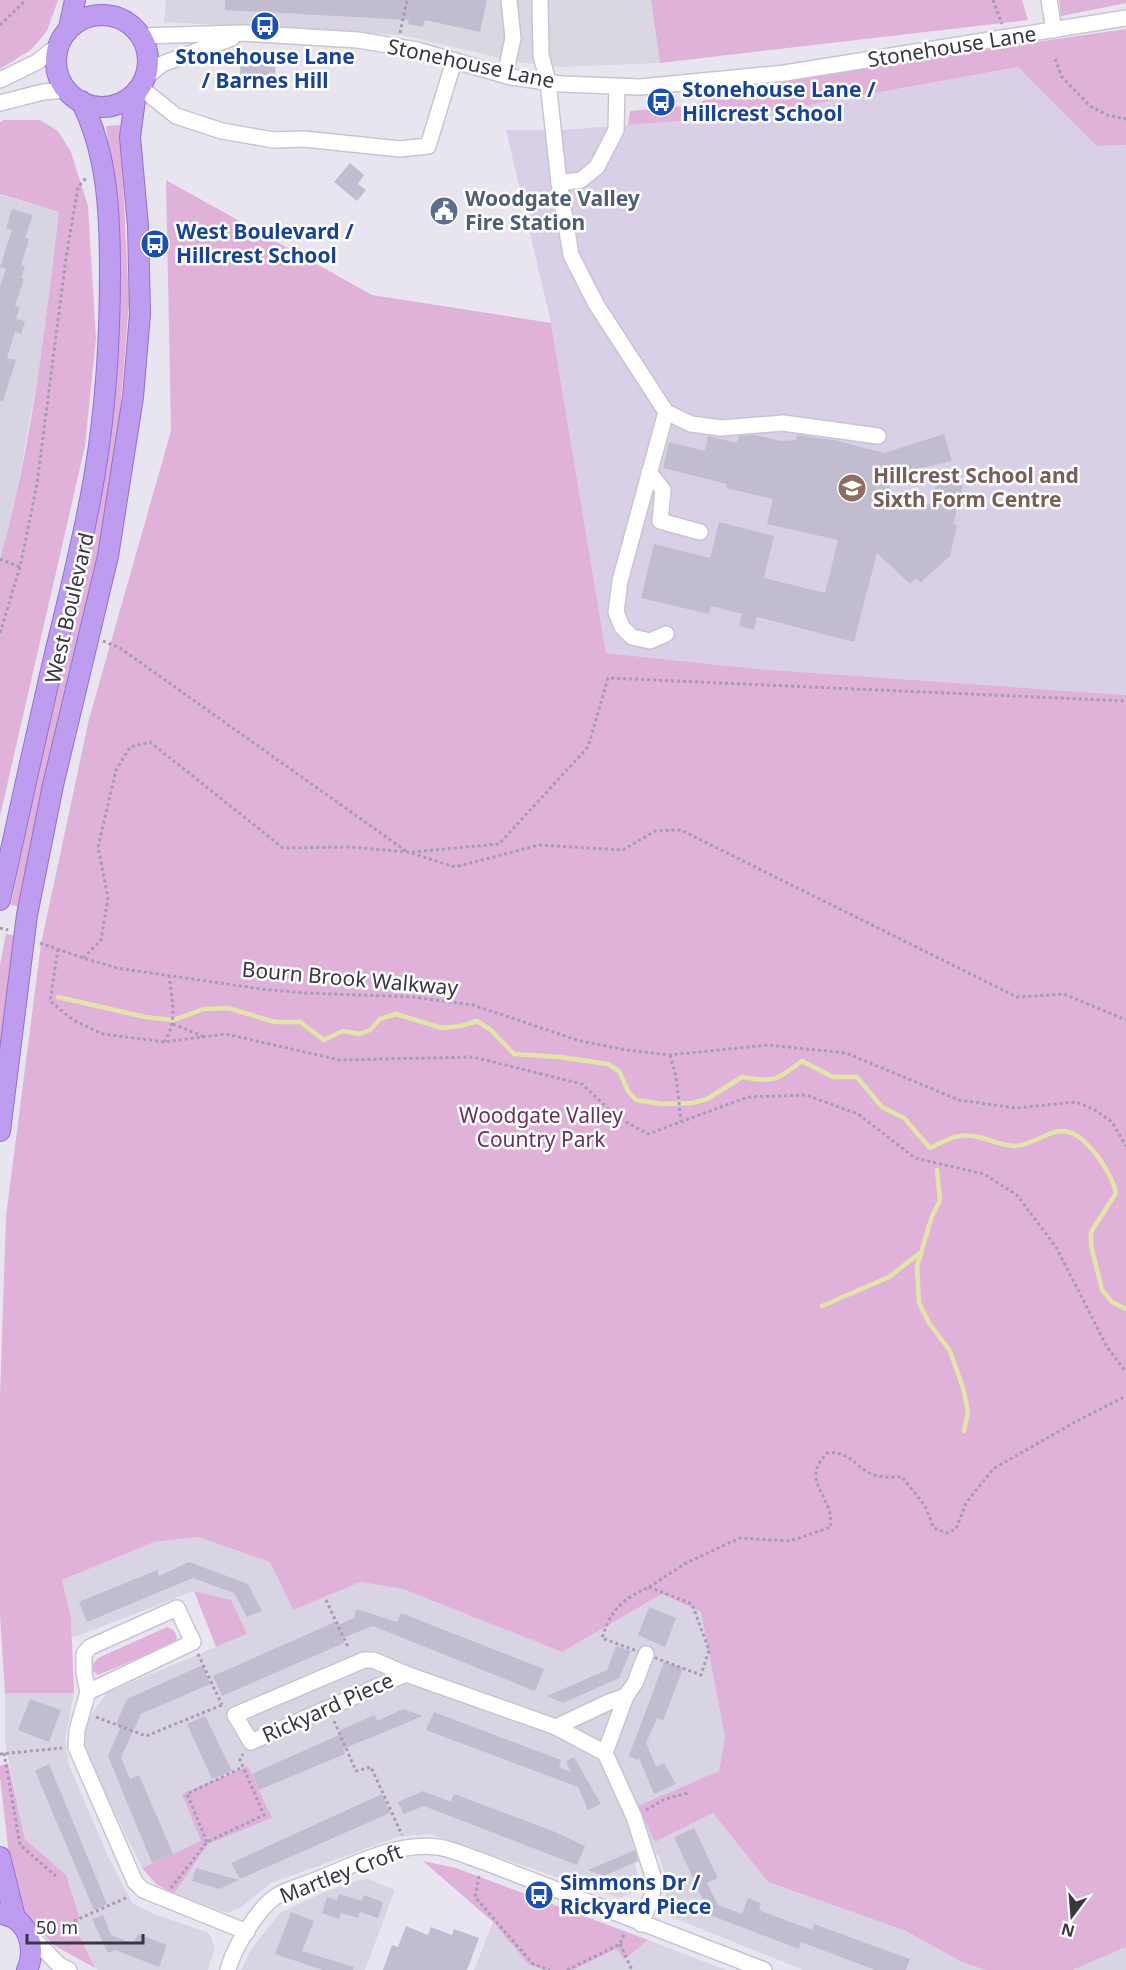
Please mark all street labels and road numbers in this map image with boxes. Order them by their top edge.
street label: Stonehouse Lane [866,19,1038,73]
street label: Stonehouse Lane [385,32,557,94]
street label: West Boulevard [38,530,100,686]
street label: Bourn Brook Walkway [241,955,460,1001]
street label: Rickyard Piece [258,1666,398,1749]
street label: Martley Croft [275,1837,406,1909]

